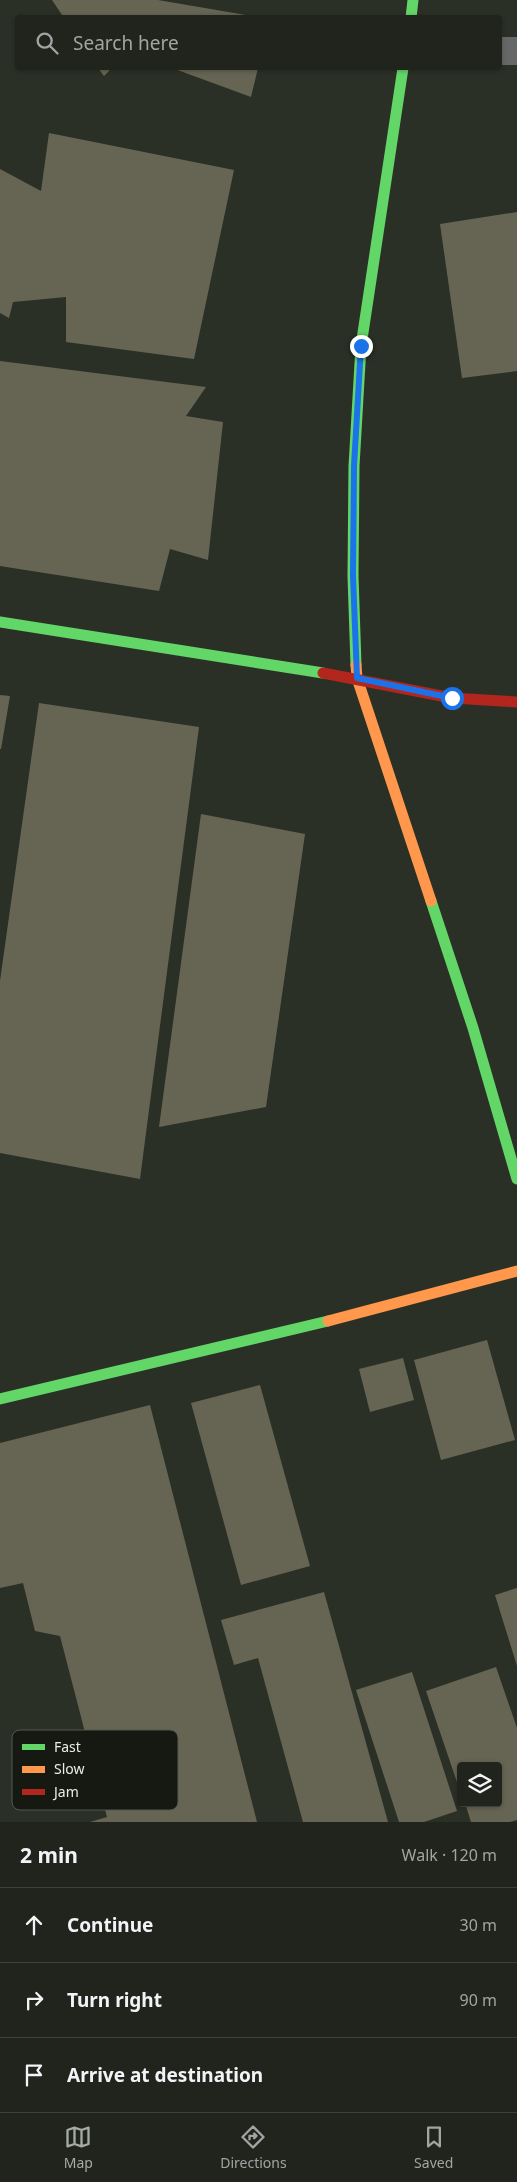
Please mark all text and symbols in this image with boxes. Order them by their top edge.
search box [15,15,502,70]
icon: search [33,29,61,57]
text: Search here [73,30,179,56]
route end [350,335,373,358]
route start [441,687,464,710]
legend [12,1730,178,1810]
text: Fast [54,1737,81,1756]
text: Slow [54,1759,85,1778]
map controls [457,1762,502,1807]
button: layers [457,1762,502,1807]
text: Jam [52,1782,79,1801]
text: 2 min [20,1841,78,1869]
text: Walk · 120 m [402,1844,497,1866]
icon: ahead [20,1911,48,1939]
text: Continue [67,1912,153,1938]
text: 30 m [460,1914,497,1936]
icon: right [20,1986,48,2014]
text: Turn right [67,1987,162,2013]
text: 90 m [460,1989,497,2011]
icon: arrive [20,2061,48,2089]
text: Arrive at destination [67,2062,263,2088]
tab: Map [64,2123,93,2172]
tab: Directions [220,2123,287,2172]
tab: Saved [414,2123,453,2172]

